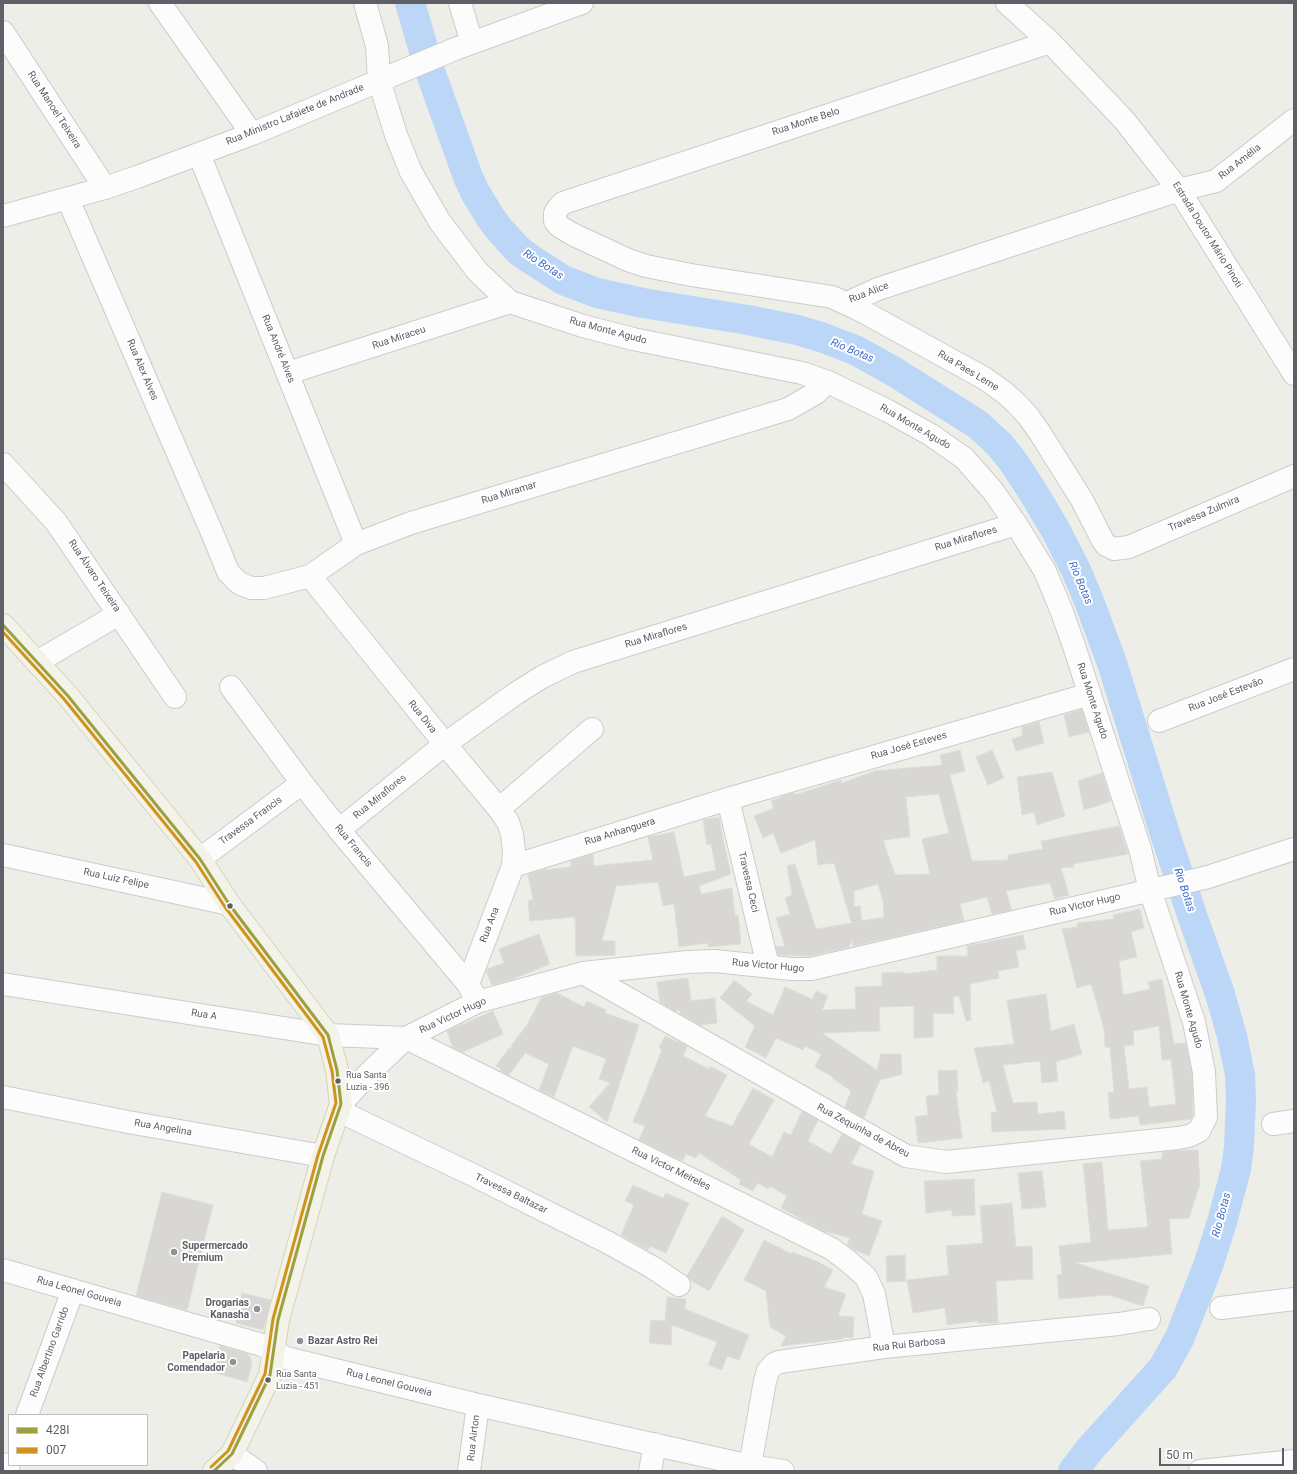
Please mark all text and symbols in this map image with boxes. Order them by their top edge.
street label: Rua Manoel Teixeira [25,69,83,151]
street label: Rua Ministro Lafaiete de Andrade [224,82,366,148]
street label: Rua Monte Belo [771,105,841,139]
street label: Rua Amélia [1216,142,1264,182]
street label: Estrada Doutor Mário Pinoti [1169,180,1245,290]
water label: Rio Botas [520,247,566,283]
street label: Rua Alice [847,280,891,306]
street label: Rua André Alves [259,313,297,385]
street label: Rua Monte Agudo [568,315,648,347]
street label: Rua Miraceu [371,324,427,352]
water label: Rio Botas [828,336,876,366]
street label: Rua Alex Alves [124,338,160,402]
street label: Rua Paes Leme [935,348,1001,394]
street label: Rua Monte Agudo [878,402,952,452]
street label: Rua Miramar [480,479,538,507]
street label: Travessa Zulmira [1167,494,1241,534]
street label: Rua Miraflores [933,524,999,554]
street label: Rua Álvaro Teixeira [65,538,123,614]
water label: Rio Botas [1065,559,1095,607]
street label: Rua Miraflores [623,621,689,651]
street label: Rua Monte Agudo [1074,661,1110,741]
street label: Rua José Estevão [1187,675,1265,715]
street label: Rua Diva [405,698,439,736]
street label: Rua José Esteves [870,729,948,763]
street label: Rua Miraflores [351,772,409,822]
street label: Travessa Francis [217,794,285,848]
street label: Rua Anhanguera [583,816,657,848]
street label: Rua Francis [332,822,374,870]
street label: Travessa Ceci [735,850,761,914]
street label: Rua Luiz Felipe [82,866,150,892]
water label: Rio Botas [1170,866,1198,914]
street label: Rua Victor Hugo [1048,891,1122,919]
unlabelled marker [225,901,235,911]
street label: Rua Ana [478,906,502,944]
street label: Rua Victor Hugo [731,957,805,975]
street label: Rua Monte Agudo [1171,970,1205,1050]
street label: Rua Victor Hugo [418,995,488,1037]
street label: Rua A [190,1007,218,1023]
place label: Rua Santa Luzia - 396 [346,1071,389,1092]
marker: Rua Santa Luzia - 396 [333,1076,343,1086]
street label: Rua Zequinha de Abreu [815,1102,911,1160]
street label: Rua Angelina [133,1117,193,1139]
street label: Rua Victor Meireles [630,1145,712,1193]
street label: Travessa Baltazar [473,1171,549,1217]
water label: Rio Botas [1210,1191,1234,1239]
place label: Supermercado Premium [182,1240,248,1264]
marker: Supermercado Premium [169,1247,179,1257]
street label: Rua Leonel Gouveia [35,1274,123,1310]
place label: Drogarias Kanasha [205,1297,249,1320]
marker: Drogarias Kanasha [252,1304,262,1314]
street label: Rua Albertino Garrido [28,1305,72,1399]
place label: Bazar Astro Rei [308,1335,378,1347]
street label: Rua Rui Barbosa [872,1335,946,1355]
marker: Bazar Astro Rei [295,1336,305,1346]
place label: Papelaria Comendador [167,1350,225,1374]
marker: Papelaria Comendador [228,1357,238,1367]
street label: Rua Leonel Gouveia [345,1367,433,1399]
place label: Rua Santa Luzia - 451 [276,1370,319,1391]
marker: Rua Santa Luzia - 451 [263,1375,273,1385]
legend [8,1414,148,1466]
street label: Rua Airton [465,1414,483,1462]
text: 428I [46,1423,70,1437]
scale bar [1161,1440,1286,1466]
text: 007 [46,1443,66,1457]
text: 50 m [1166,1448,1193,1462]

